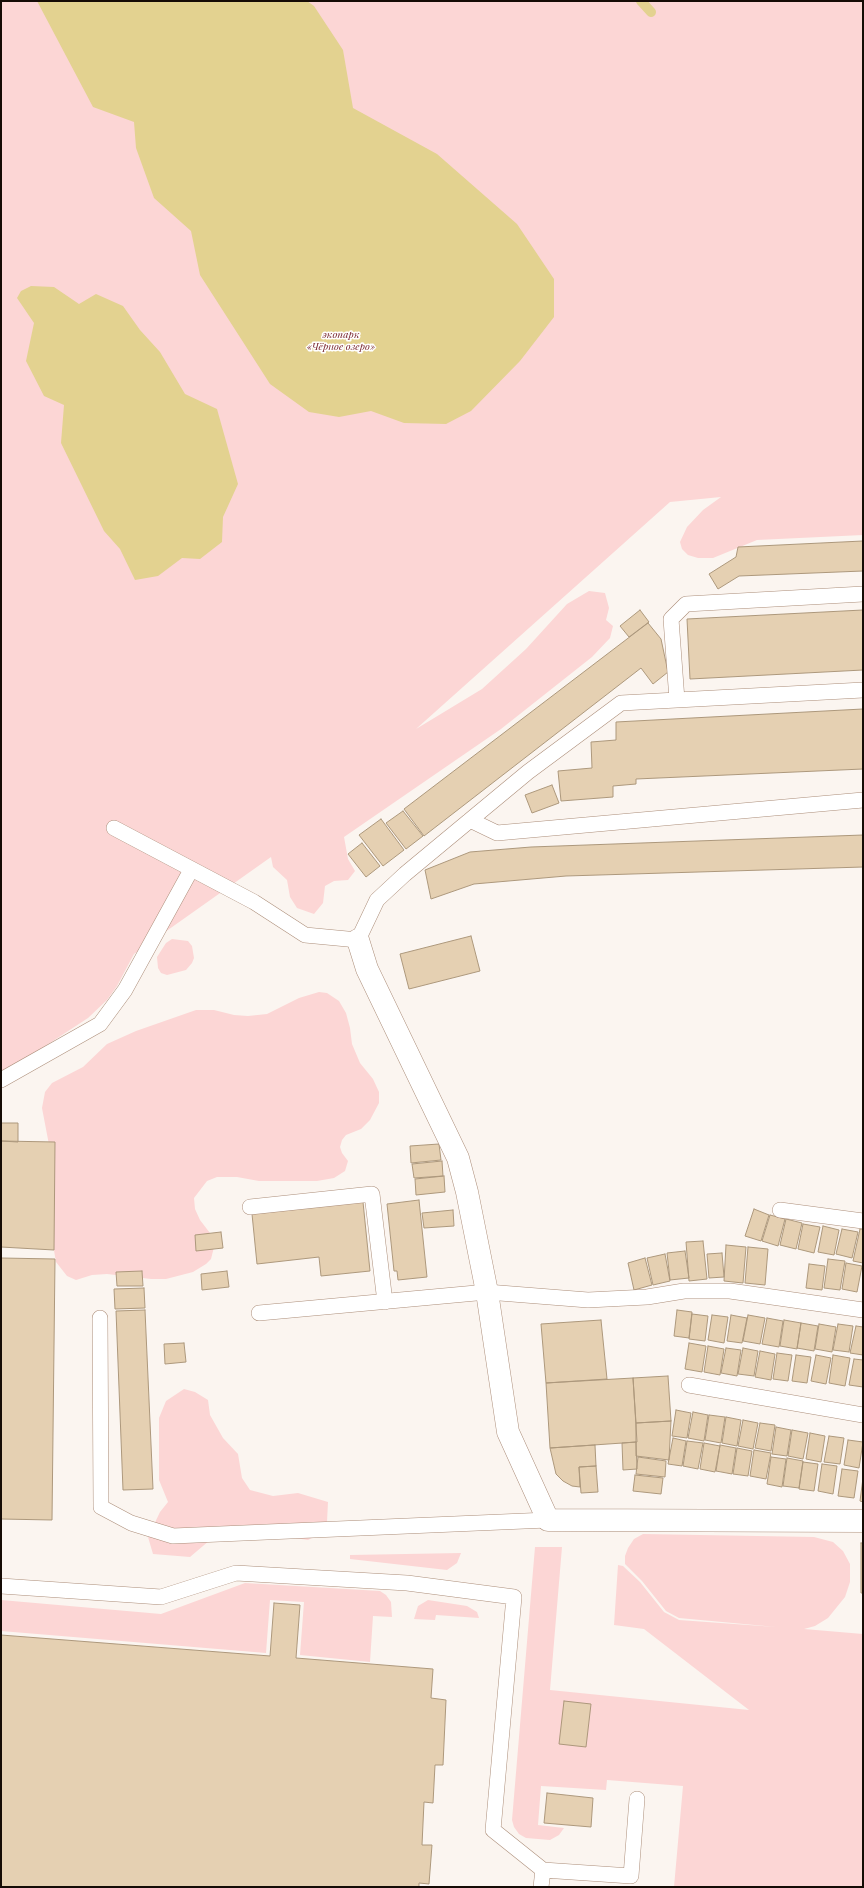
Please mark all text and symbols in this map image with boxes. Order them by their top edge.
park label: экопарк «Чёрное озеро» [307,329,375,352]

